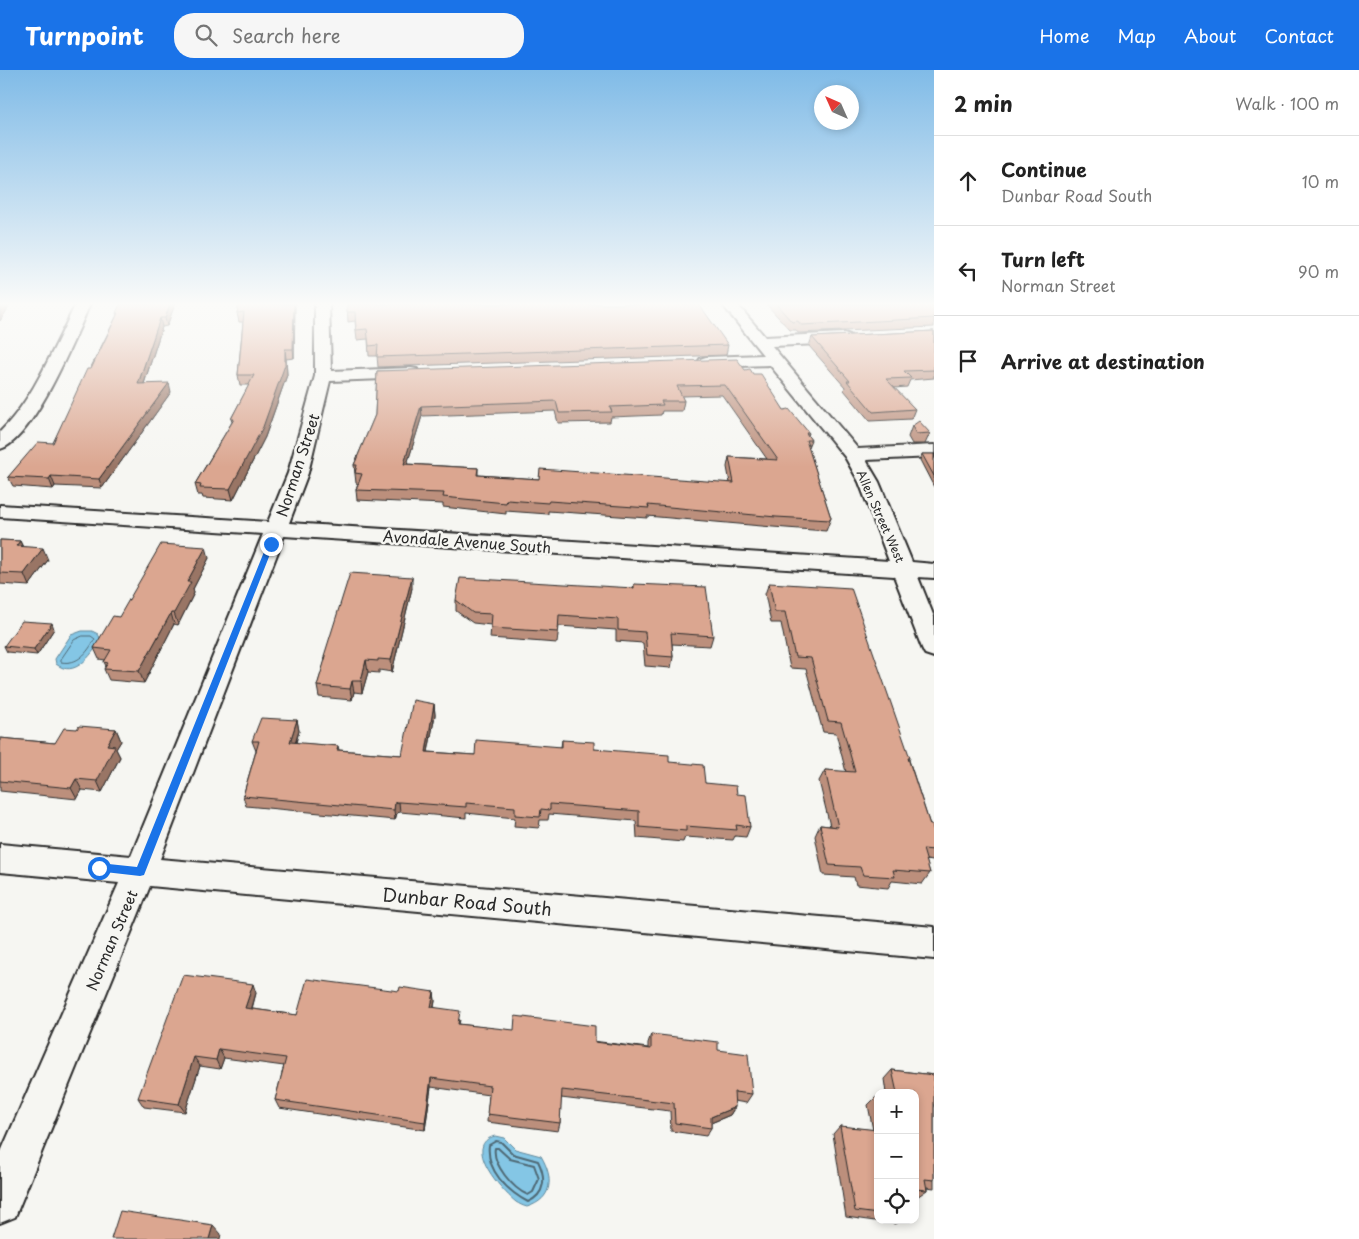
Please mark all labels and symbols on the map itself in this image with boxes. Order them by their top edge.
north arrow [814,85,859,130]
street label: Norman Street [269,410,325,520]
street label: Allen Street West [852,467,910,565]
street label: Avondale Avenue South [382,524,552,558]
route end [260,533,283,556]
route start [88,857,111,880]
street label: Dunbar Road South [381,880,553,922]
street label: Norman Street [79,886,143,994]

